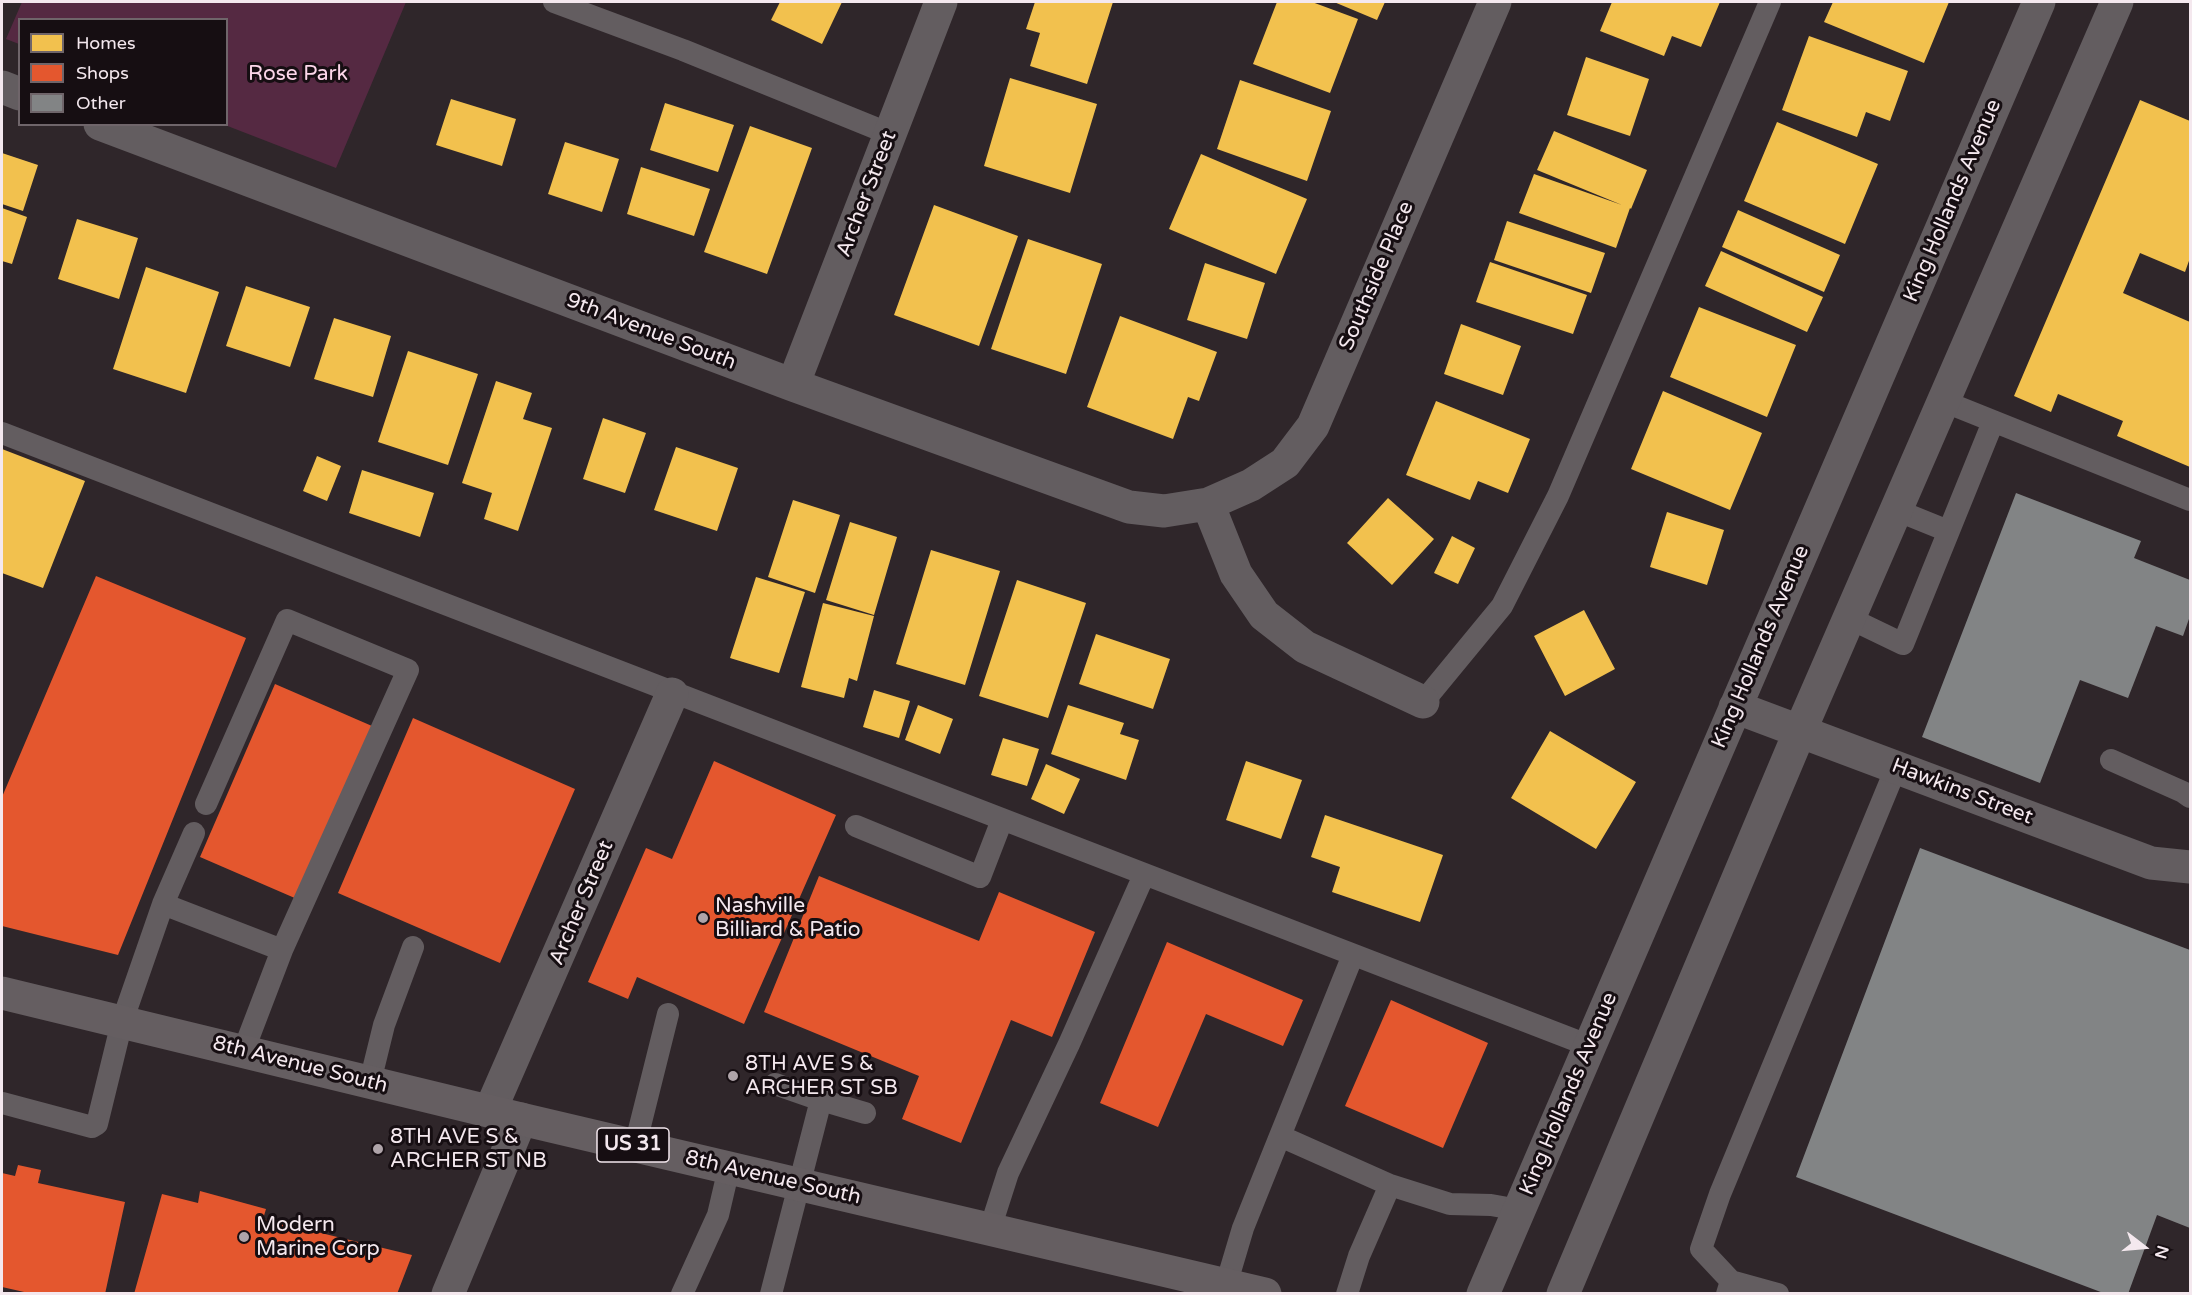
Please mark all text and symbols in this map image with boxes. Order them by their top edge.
legend [18,18,228,126]
text: Homes [76,32,136,54]
park label: Rose Park [248,61,348,87]
text: Shops [76,62,129,84]
text: Other [76,92,126,114]
street label: King Hollands Avenue [1899,96,2007,306]
street label: Archer Street [831,128,903,260]
street label: Southside Place [1334,198,1420,354]
street label: 9th Avenue South [563,288,739,376]
street label: King Hollands Avenue [1707,542,1815,752]
street label: Hawkins Street [1888,754,2036,830]
street label: Archer Street [544,837,620,969]
place label: Nashville Billiard & Patio [715,893,861,943]
marker: Nashville Billiard & Patio [696,911,710,925]
street label: King Hollands Avenue [1515,989,1623,1199]
street label: 8th Avenue South [210,1031,390,1099]
place label: 8TH AVE S & ARCHER ST SB [745,1051,898,1101]
marker: 8TH AVE S & ARCHER ST SB [726,1069,740,1083]
place label: 8TH AVE S & ARCHER ST NB [390,1124,547,1174]
road number: US 31 [597,1128,669,1162]
marker: 8TH AVE S & ARCHER ST NB [371,1142,385,1156]
street label: 8th Avenue South [683,1146,863,1210]
place label: Modern Marine Corp [256,1212,380,1262]
north arrow [2114,1217,2174,1277]
marker: Modern Marine Corp [237,1230,251,1244]
text: N [2150,1243,2173,1261]

